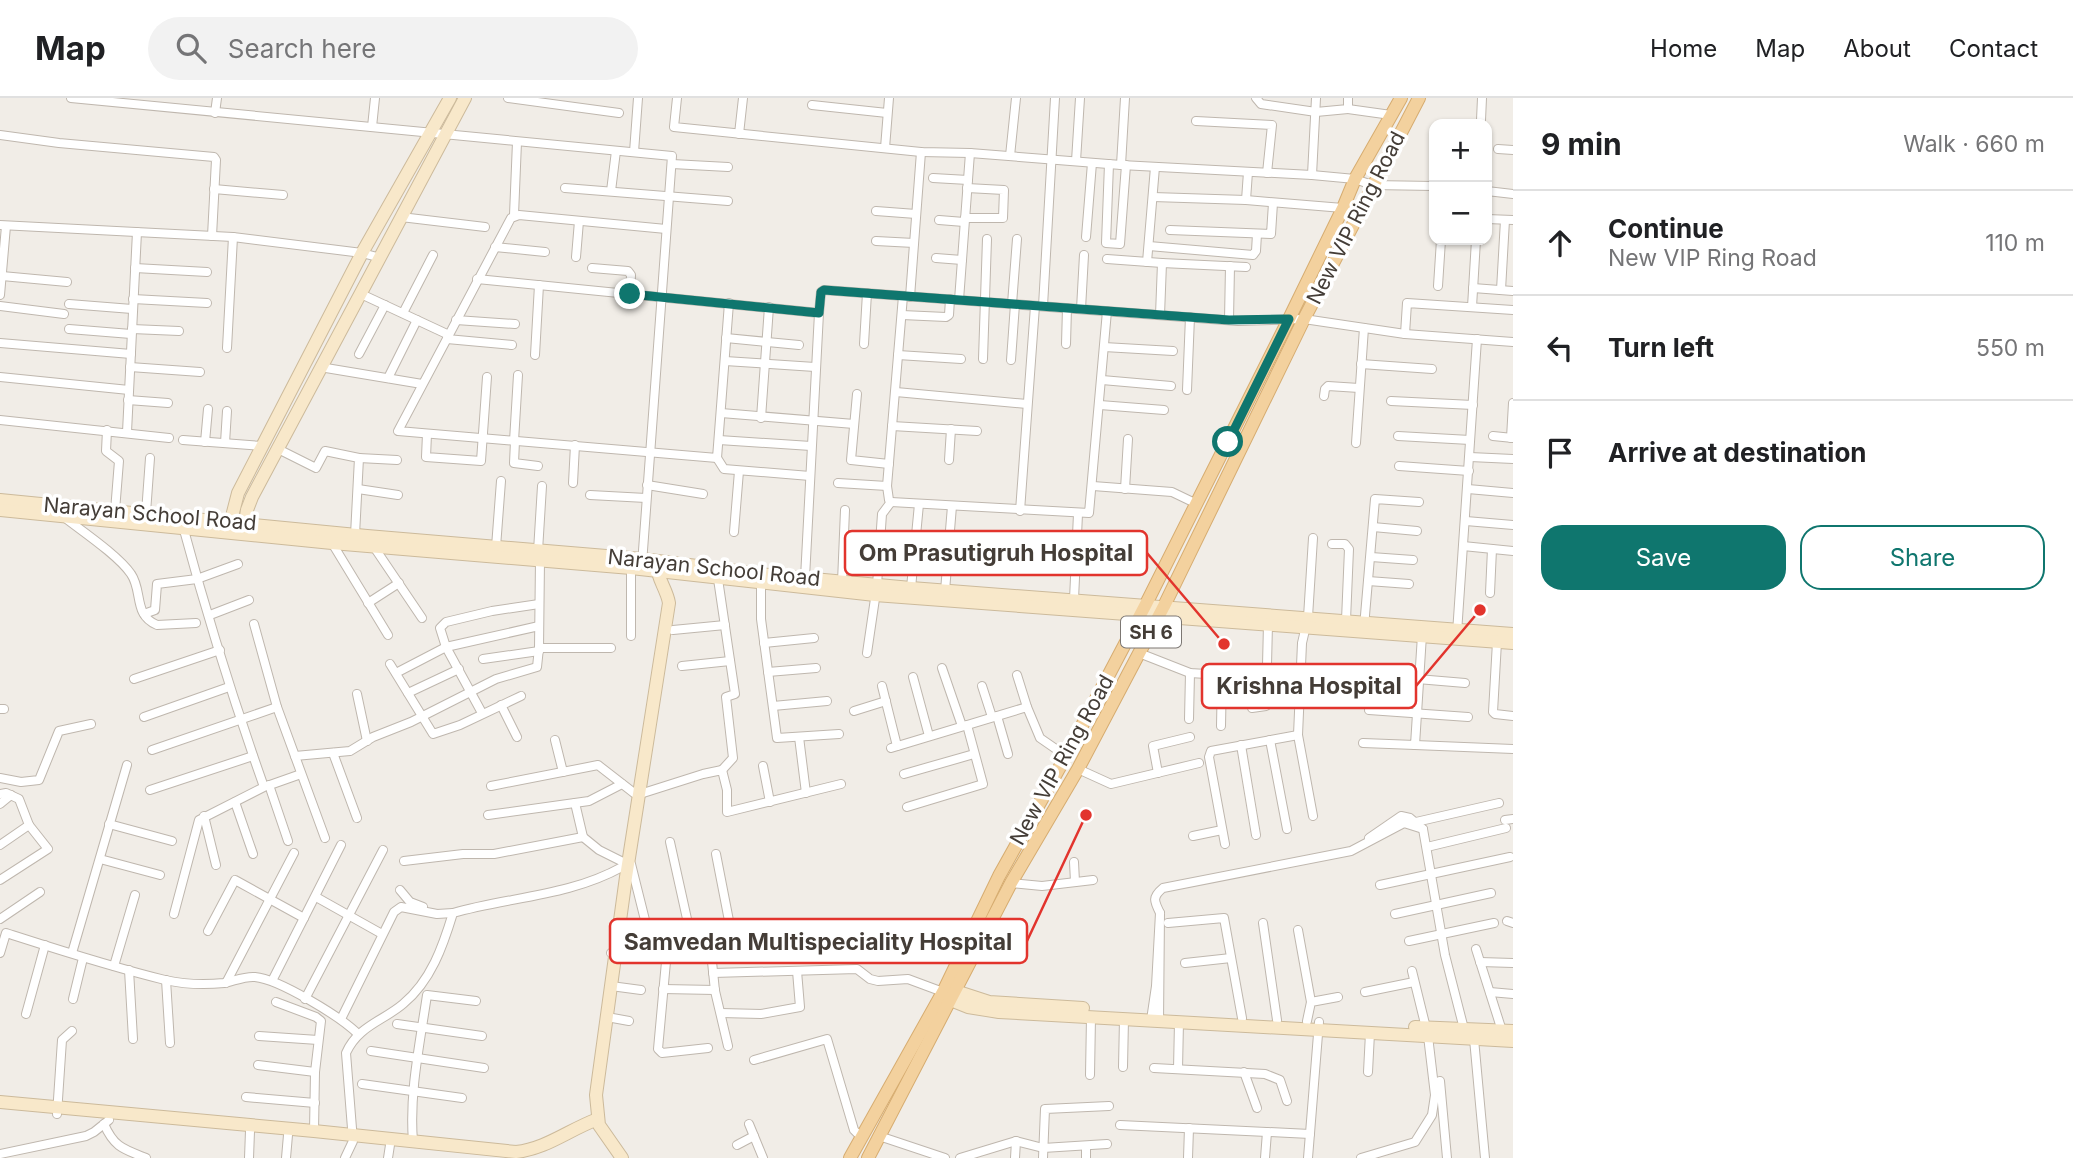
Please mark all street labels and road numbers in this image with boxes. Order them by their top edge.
street label: New VIP Ring Road [1301,127,1410,308]
street label: Narayan School Road [43,492,257,535]
street label: Narayan School Road [607,544,822,591]
road number: SH 6 [1121,617,1181,648]
street label: New VIP Ring Road [1004,670,1119,849]

